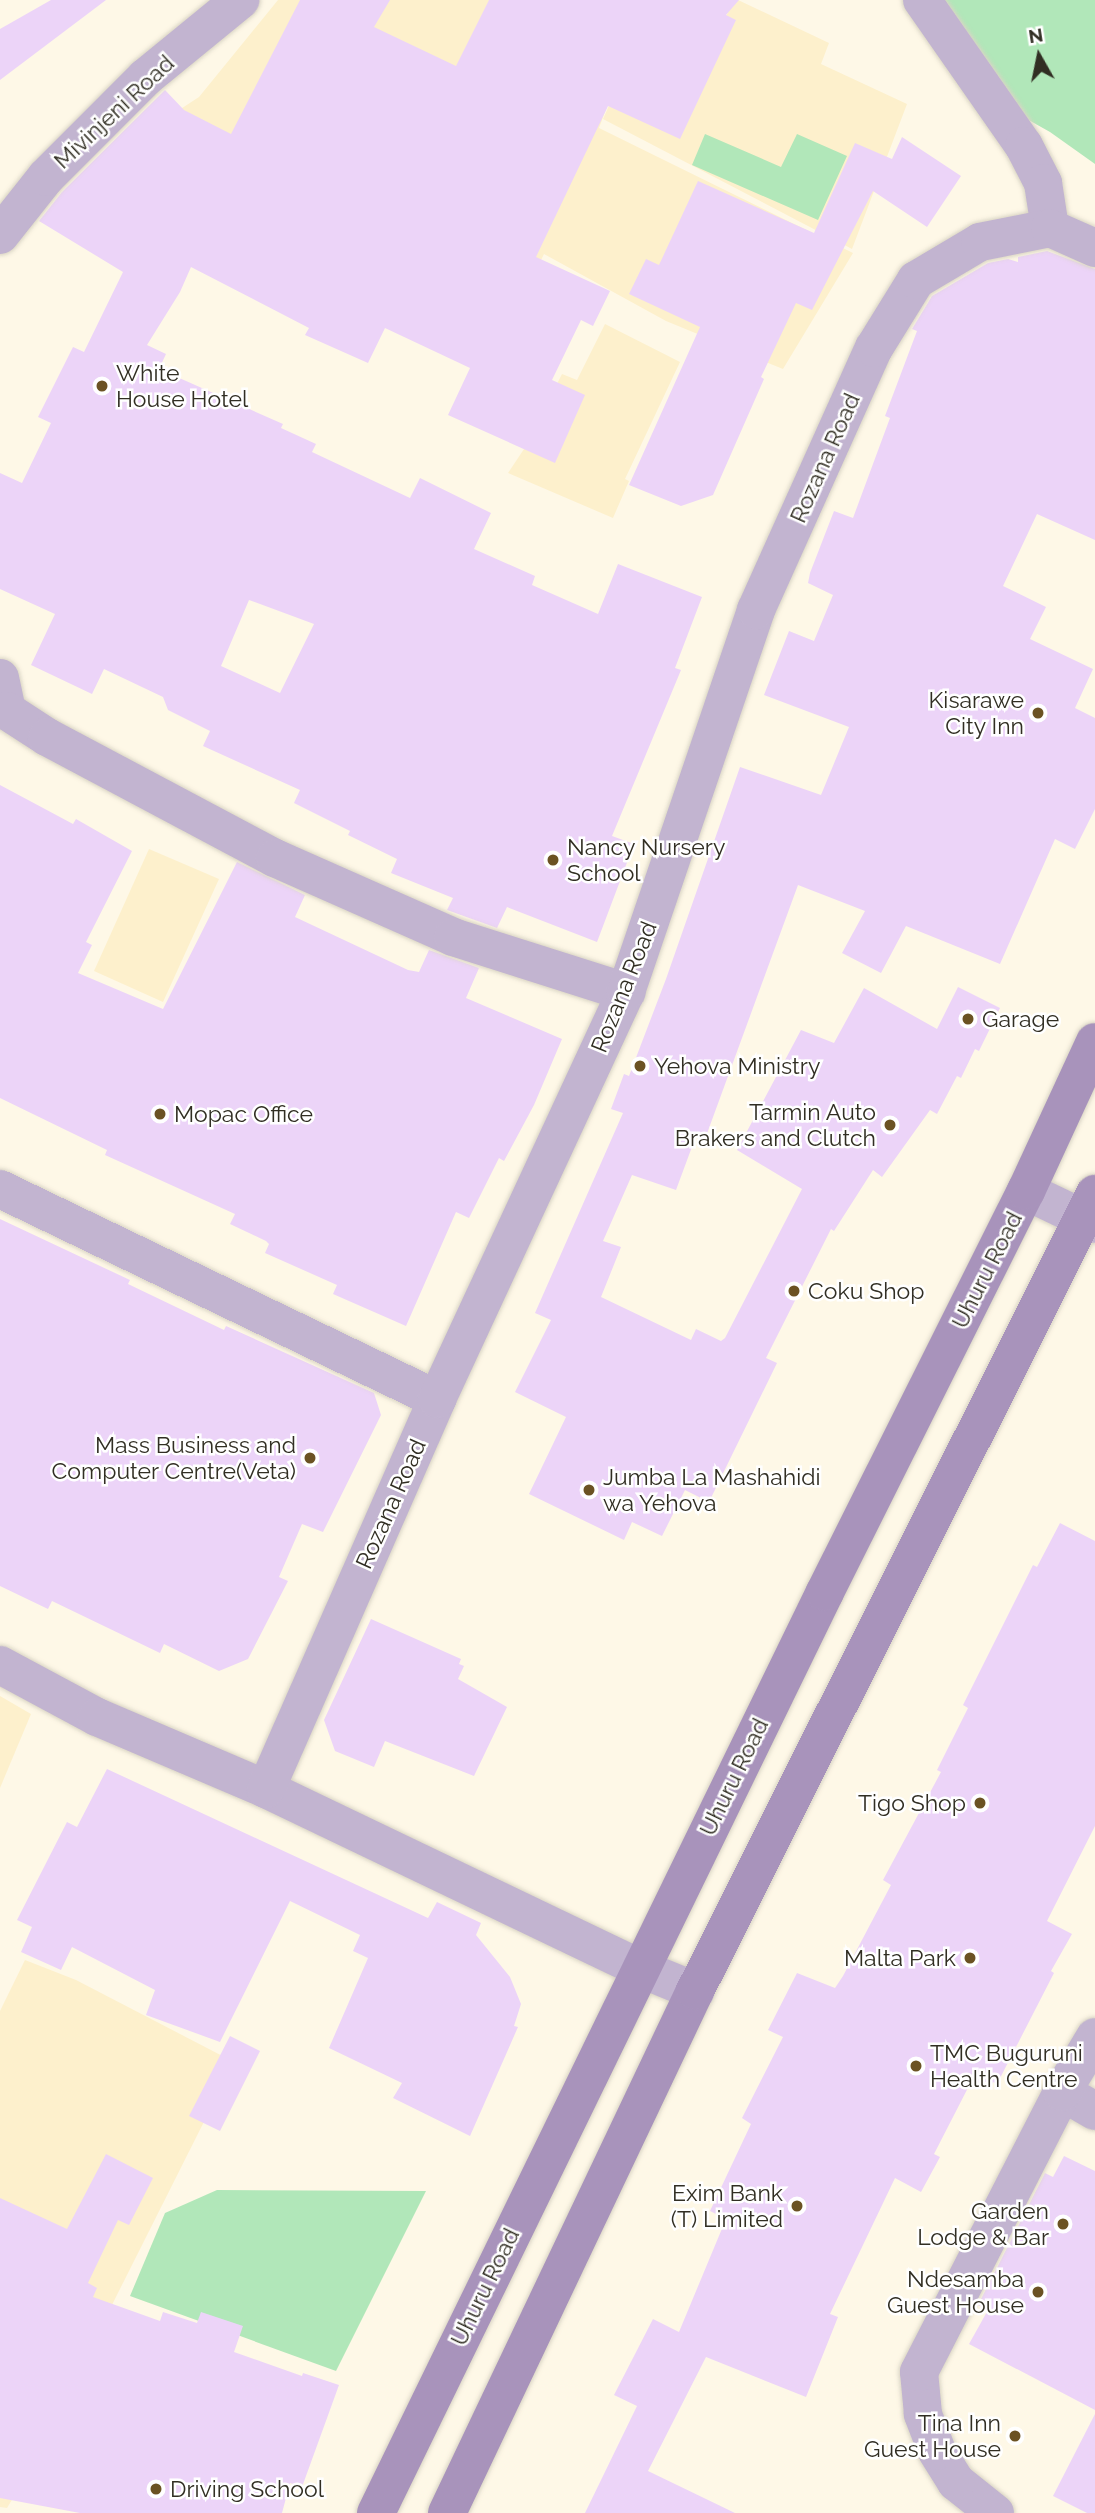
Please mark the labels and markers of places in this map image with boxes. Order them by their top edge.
place label: White House Hotel [116,359,248,413]
marker: White House Hotel [94,378,110,394]
place label: Kisarawe City Inn [929,686,1024,740]
marker: Kisarawe City Inn [1030,705,1046,721]
place label: Nancy Nursery School [567,833,726,887]
marker: Nancy Nursery School [545,852,561,868]
place label: Garage [982,1005,1059,1033]
marker: Garage [960,1011,976,1027]
place label: Yehova Ministry [654,1052,820,1080]
marker: Yehova Ministry [632,1058,648,1074]
place label: Tarmin Auto Brakers and Clutch [675,1098,876,1152]
place label: Mopac Office [174,1100,313,1128]
marker: Mopac Office [152,1106,168,1122]
marker: Tarmin Auto Brakers and Clutch [882,1117,898,1133]
place label: Coku Shop [808,1277,924,1305]
marker: Coku Shop [786,1283,802,1299]
place label: Mass Business and Computer Centre(Veta) [51,1431,296,1485]
marker: Mass Business and Computer Centre(Veta) [302,1450,318,1466]
place label: Jumba La Mashahidi wa Yehova [603,1463,821,1517]
marker: Jumba La Mashahidi wa Yehova [581,1482,597,1498]
place label: Tigo Shop [858,1789,966,1817]
marker: Tigo Shop [972,1795,988,1811]
place label: Malta Park [844,1944,956,1972]
marker: Malta Park [962,1950,978,1966]
place label: TMC Buguruni Health Centre [930,2039,1083,2093]
marker: TMC Buguruni Health Centre [908,2058,924,2074]
place label: Exim Bank (T) Limited [671,2179,783,2233]
place label: Garden Lodge & Bar [917,2197,1049,2251]
marker: Exim Bank (T) Limited [789,2198,805,2214]
marker: Garden Lodge & Bar [1055,2216,1071,2232]
place label: Ndesamba Guest House [887,2265,1024,2319]
marker: Ndesamba Guest House [1030,2284,1046,2300]
place label: Tina Inn Guest House [864,2409,1001,2463]
marker: Tina Inn Guest House [1007,2428,1023,2444]
place label: Driving School [170,2475,324,2503]
marker: Driving School [148,2481,164,2497]

